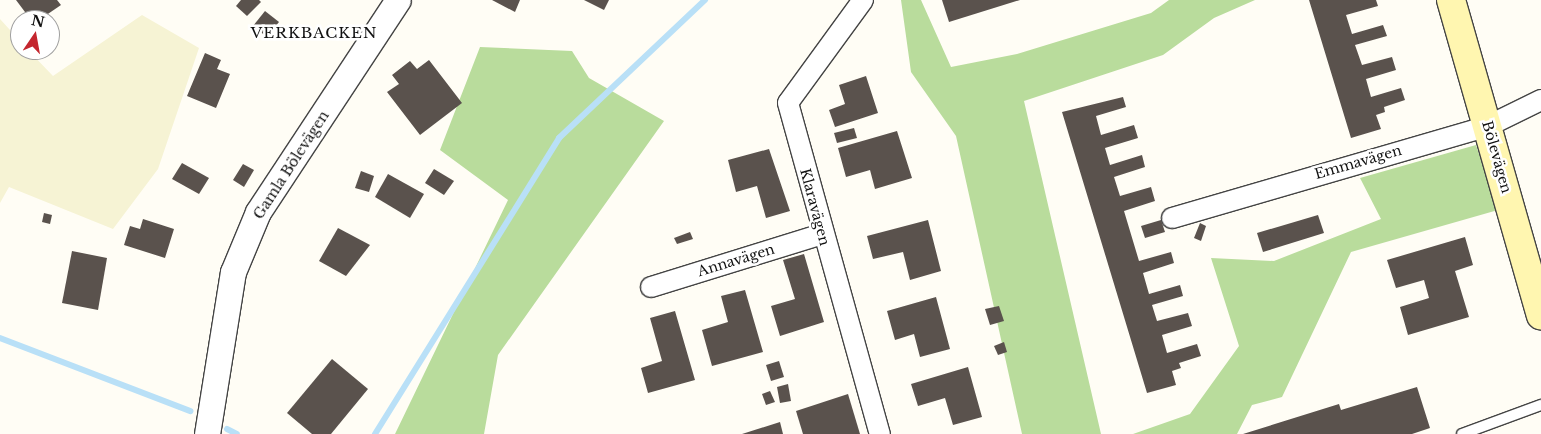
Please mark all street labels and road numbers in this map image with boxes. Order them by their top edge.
street label: Gamla Bölevägen [250,108,332,222]
street label: Bölevägen [1479,119,1515,195]
street label: Emmavägen [1313,142,1403,182]
street label: Klaravägen [797,166,833,248]
street label: Annavägen [695,240,777,280]

